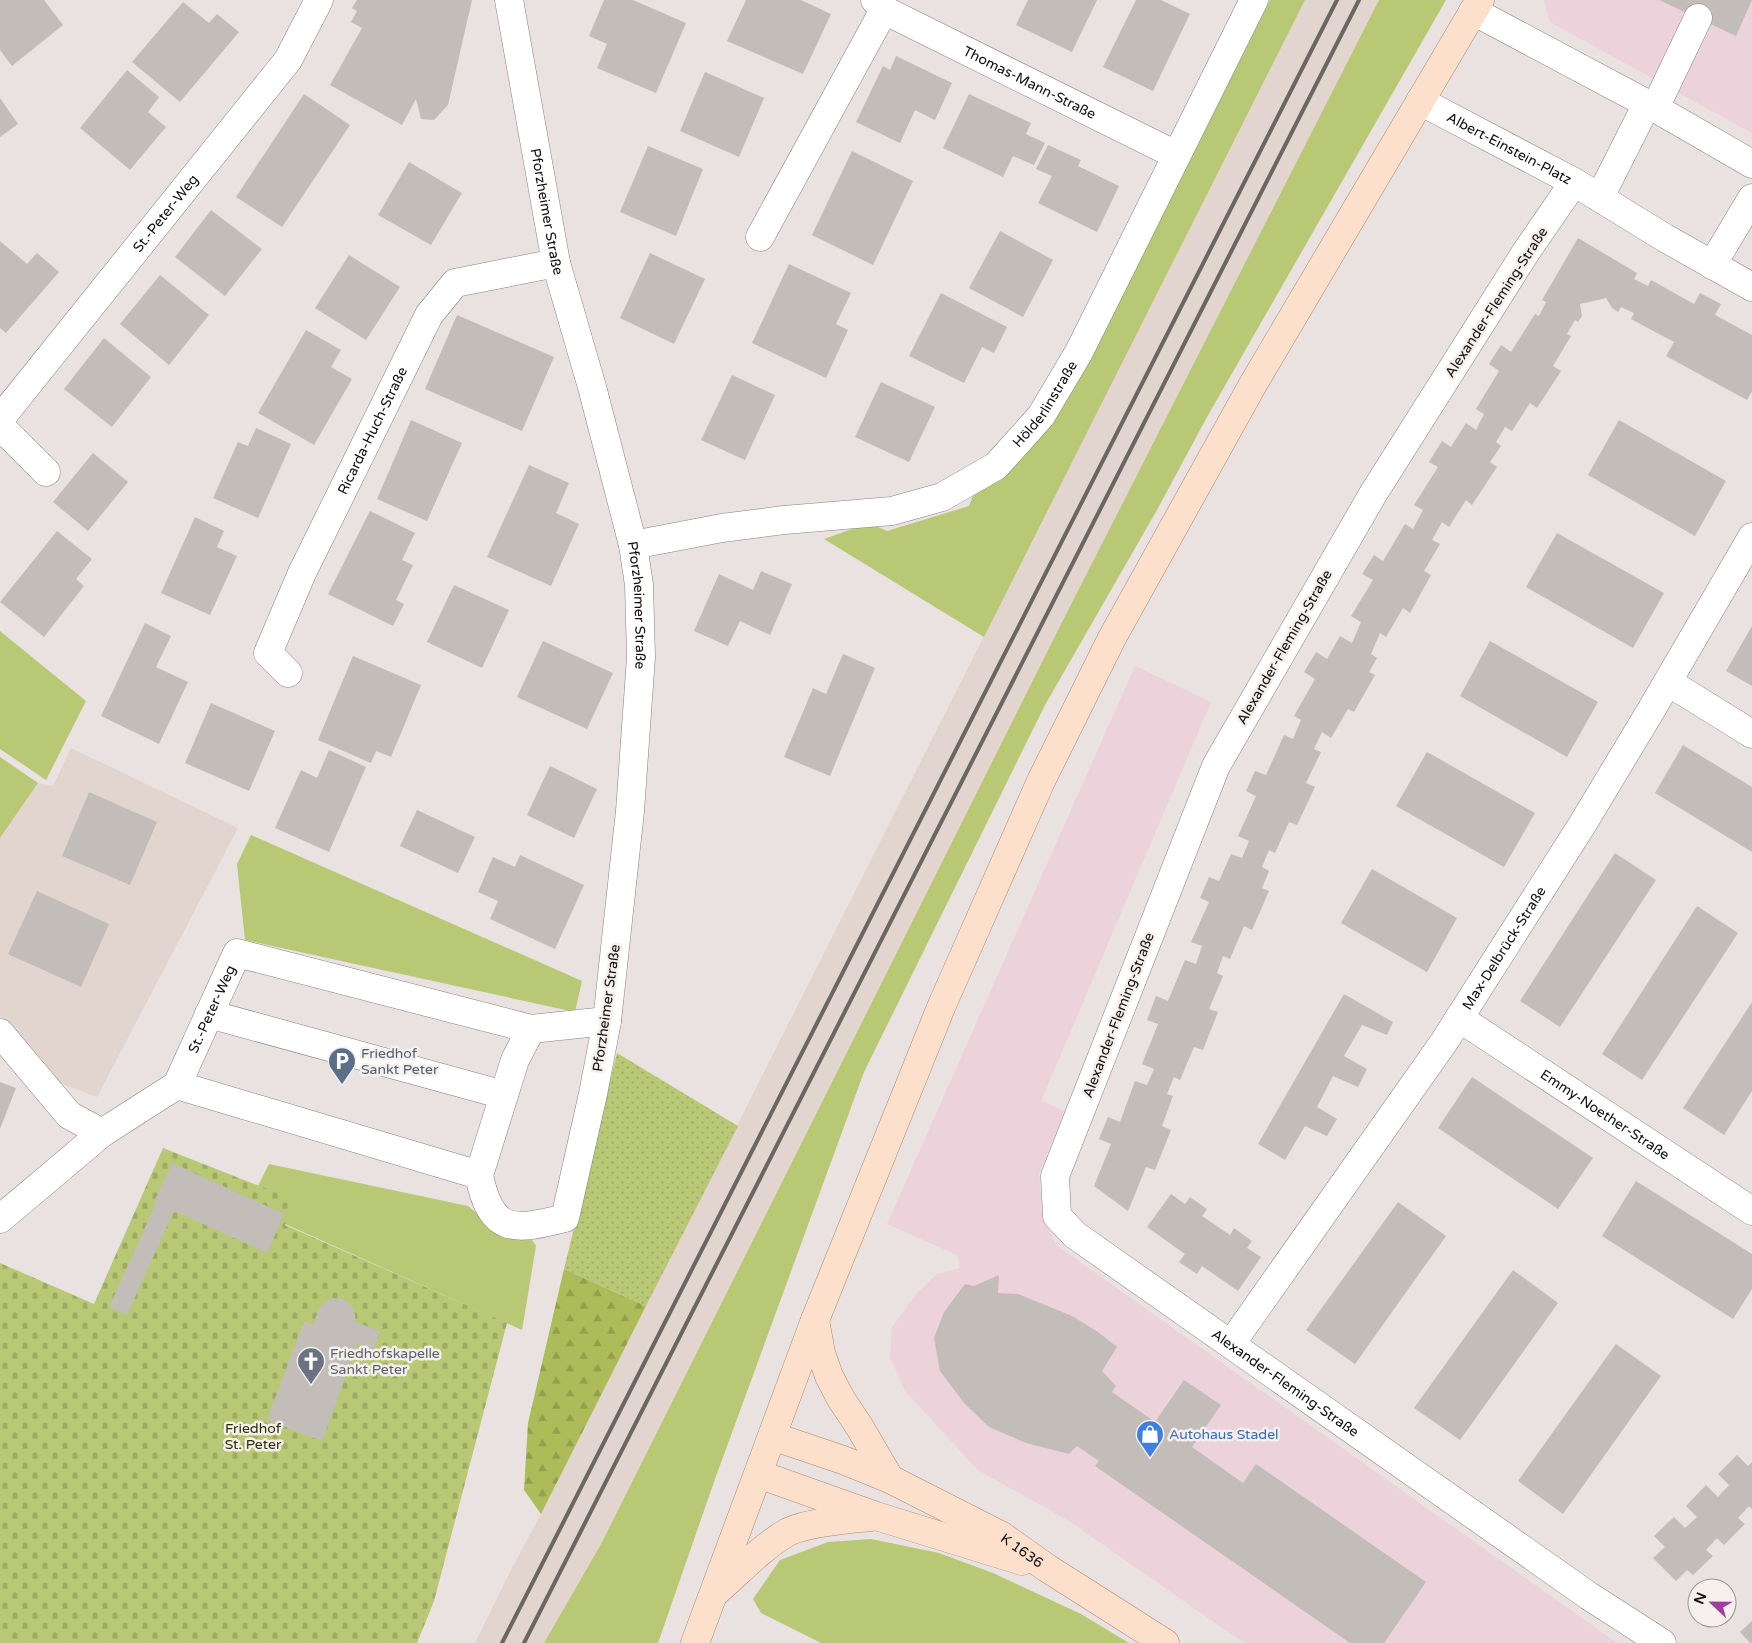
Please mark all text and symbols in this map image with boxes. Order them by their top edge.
street label: Thomas-Mann-Straße [960,43,1099,123]
street label: Albert-Einstein-Platz [1444,109,1574,188]
street label: Pforzheimer Straße [527,147,567,277]
street label: St.-Peter-Weg [129,171,202,256]
street label: Alexander-Fleming-Straße [1441,224,1551,381]
street label: Hölderlinstraße [1009,358,1081,451]
street label: Ricarda-Huch-Straße [334,364,411,497]
street label: Pforzheimer Straße [624,540,649,670]
street label: Alexander-Fleming-Straße [1233,567,1336,728]
street label: Max-Delbrück-Straße [1459,883,1550,1013]
street label: Alexander-Fleming-Straße [1079,930,1158,1100]
street label: Pforzheimer Straße [589,943,624,1073]
street label: St.-Peter-Weg [185,962,239,1056]
place label: Friedhof Sankt Peter [361,1045,439,1078]
parking icon: Friedhof Sankt Peter [327,1046,357,1085]
street label: Emmy-Noether-Straße [1537,1066,1673,1163]
street label: Alexander-Fleming-Straße [1208,1326,1362,1441]
place label: Friedhofskapelle Sankt Peter [330,1345,440,1378]
church icon: Friedhofskapelle Sankt Peter [296,1346,326,1385]
shop icon: Autohaus Stadel [1135,1419,1165,1458]
park label: Friedhof St. Peter [225,1420,282,1453]
place label: Autohaus Stadel [1169,1426,1279,1443]
street label: K 1636 [997,1530,1047,1572]
north arrow [1687,1578,1737,1628]
text: N [1690,1590,1710,1607]

